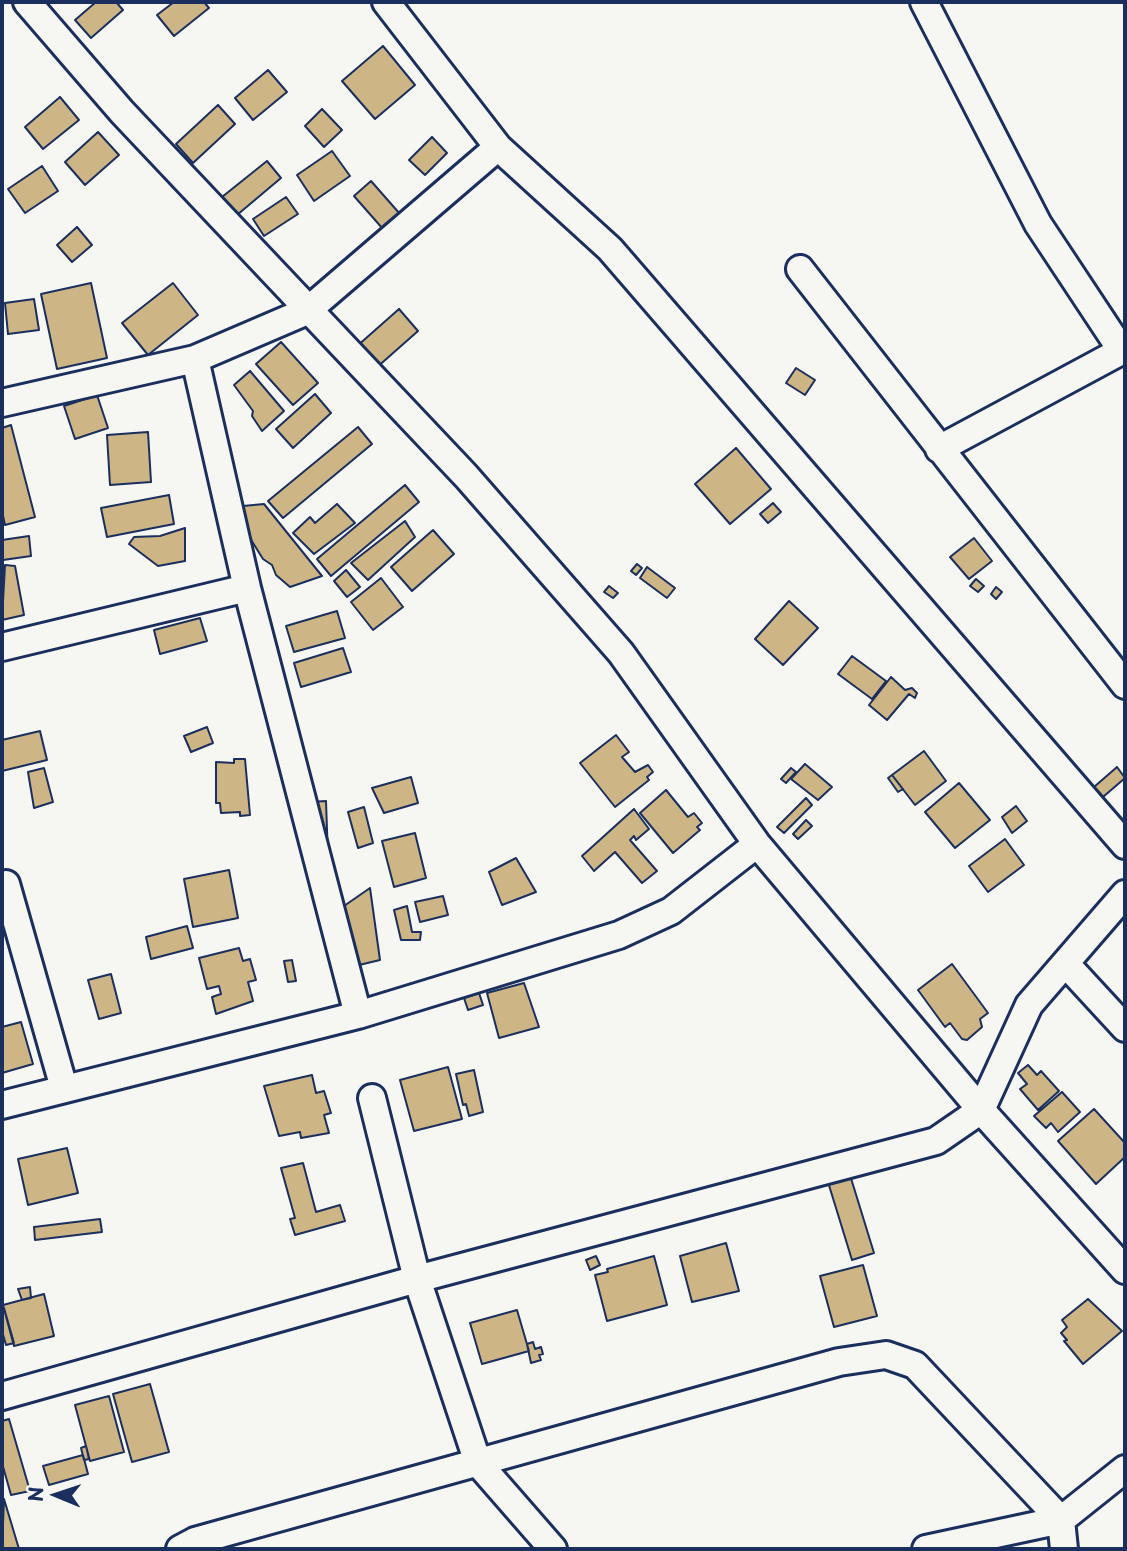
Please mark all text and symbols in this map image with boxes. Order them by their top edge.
north arrow [21,1460,91,1530]
text: N [21,1486,49,1502]

